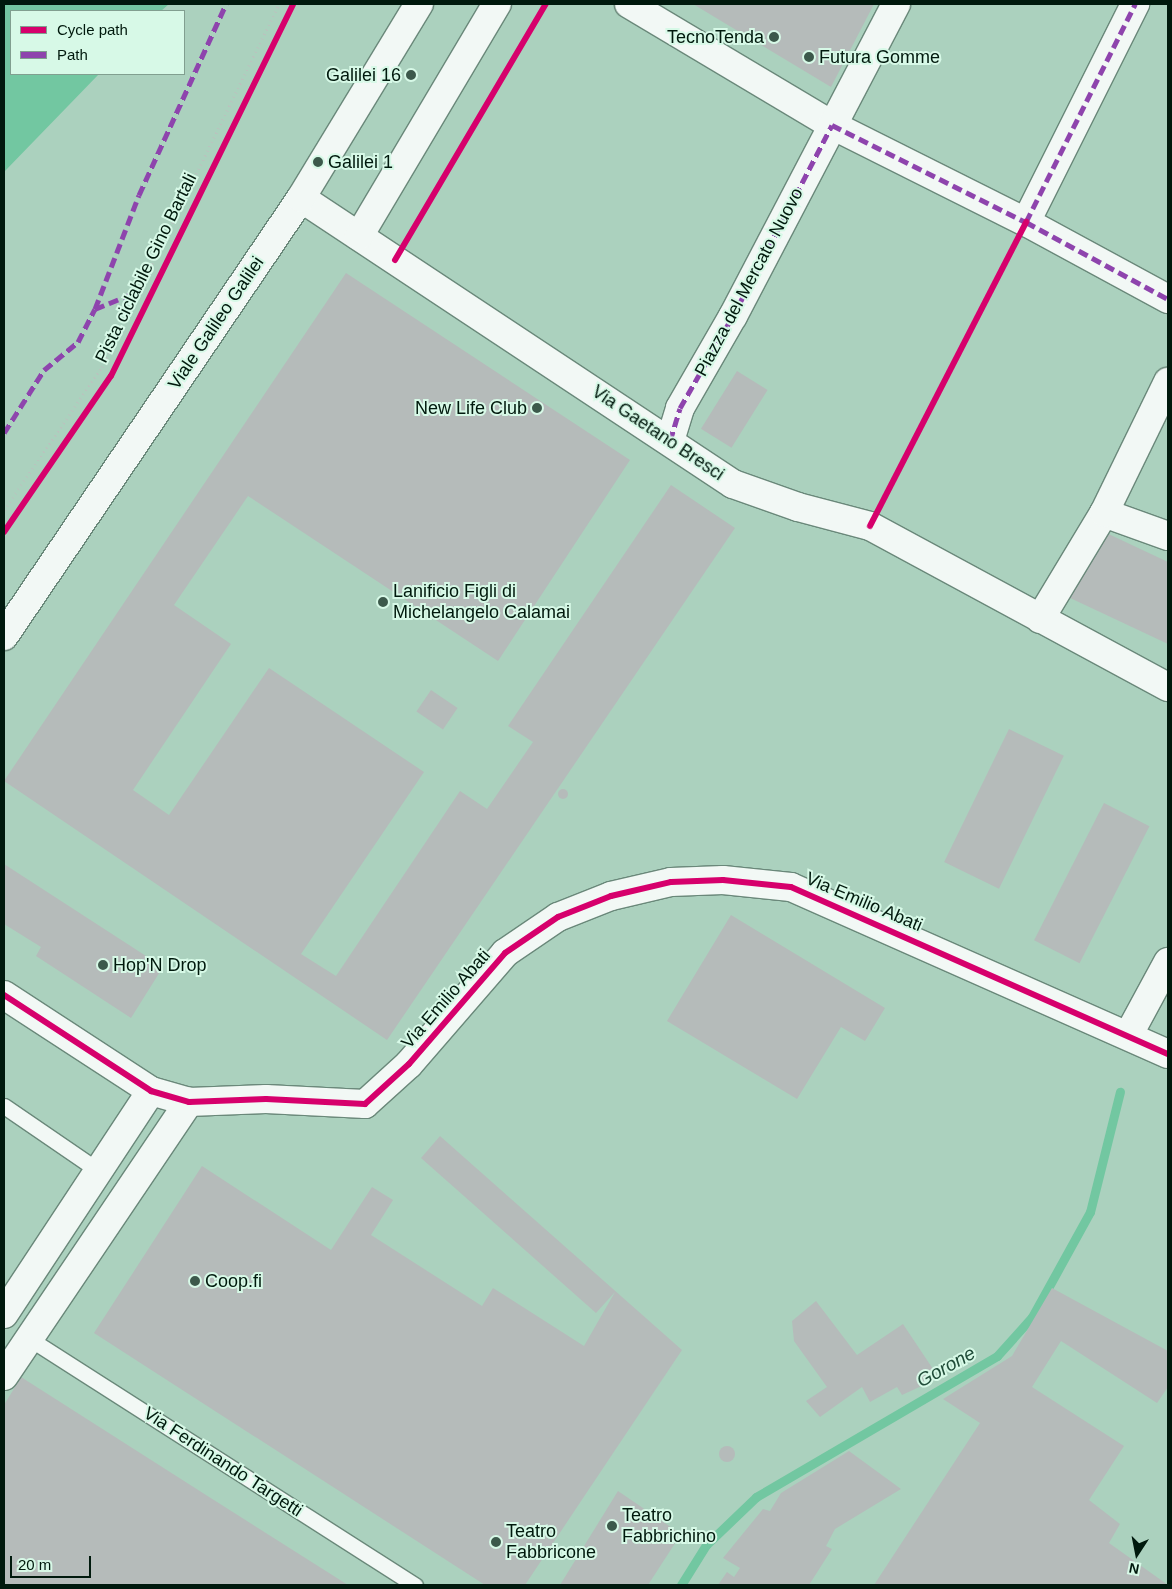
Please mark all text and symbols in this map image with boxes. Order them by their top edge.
legend [10,10,185,75]
text: Cycle path [57,21,128,38]
place label: TecnoTenda [667,26,764,48]
marker: TecnoTenda [768,31,780,43]
text: Path [57,46,88,63]
place label: Futura Gomme [819,46,940,68]
marker: Futura Gomme [803,51,815,63]
place label: Galilei 16 [326,64,401,86]
marker: Galilei 16 [405,69,417,81]
place label: Galilei 1 [328,151,393,173]
marker: Galilei 1 [312,156,324,168]
street label: Pista ciclabile Gino Bartali [91,170,201,366]
street label: Piazza del Mercato Nuovo [690,184,808,380]
street label: Viale Galileo Galilei [163,252,269,394]
street label: Via Gaetano Bresci [588,381,728,485]
place label: New Life Club [415,397,527,419]
marker: New Life Club [531,402,543,414]
place label: Lanificio Figli di Michelangelo Calamai [393,581,570,624]
marker: Lanificio Figli di Michelangelo Calamai [377,596,389,608]
street label: Via Emilio Abati [802,867,926,937]
street label: Via Emilio Abati [397,944,495,1054]
place label: Hop'N Drop [113,954,206,976]
marker: Hop'N Drop [97,959,109,971]
place label: Coop.fi [205,1270,262,1292]
marker: Coop.fi [189,1275,201,1287]
water label: Gorone [913,1342,979,1392]
street label: Via Ferdinando Targetti [139,1402,307,1522]
place label: Teatro Fabbrichino [622,1505,716,1548]
marker: Teatro Fabbrichino [606,1520,618,1532]
place label: Teatro Fabbricone [506,1521,596,1564]
north arrow [1112,1529,1162,1579]
marker: Teatro Fabbricone [490,1536,502,1548]
scale bar [12,1546,94,1578]
text: 20 m [18,1556,51,1573]
text: N [1128,1560,1141,1578]

